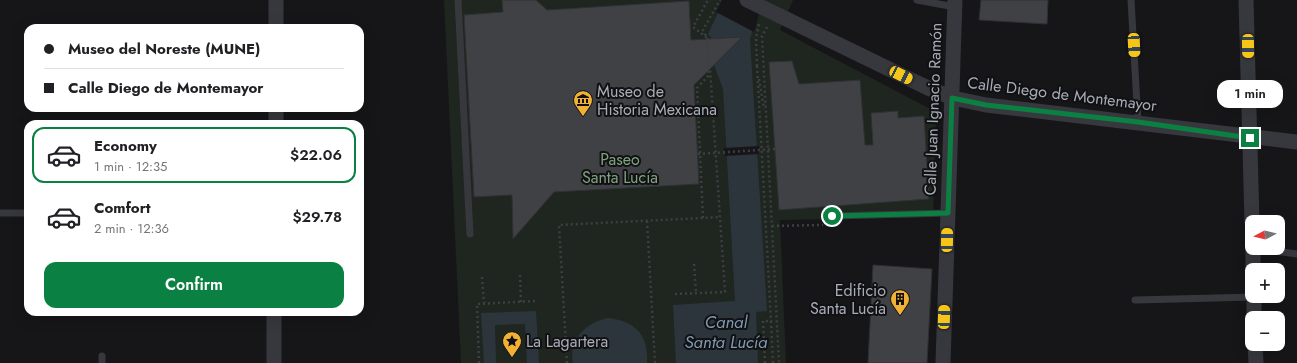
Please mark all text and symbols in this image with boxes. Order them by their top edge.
street label: Calle Juan Ignacio Ramón [918,22,948,196]
car [1127,33,1141,57]
car [1242,34,1254,58]
text: Museo del Noreste (MUNE) [68,38,260,60]
car [888,64,914,86]
street label: Calle Diego de Montemayor [966,71,1158,117]
text: Calle Diego de Montemayor [68,77,264,99]
place label: Museo de Historia Mexicana [597,80,717,121]
callout: 1 min [1217,80,1283,108]
text: 1 min [1234,84,1266,103]
museum icon: Museo de Historia Mexicana [572,89,594,117]
route end [1241,129,1259,147]
text: Economy [94,135,157,157]
icon: car [46,137,82,173]
text: $22.06 [290,144,342,166]
park label: Paseo Santa Lucía [582,148,658,189]
text: 1 min · 12:35 [94,157,167,176]
text: Comfort [94,197,151,219]
icon: car [46,199,82,235]
text: $29.78 [292,206,342,228]
route start [823,207,841,225]
north arrow [1245,215,1285,255]
map controls [1245,215,1285,351]
text: 2 min · 12:36 [94,219,169,238]
car [941,228,953,252]
button: Confirm [44,262,344,308]
button: + [1245,263,1285,303]
place label: Edificio Santa Lucía [810,279,886,320]
building icon: Edificio Santa Lucía [889,288,911,316]
car [938,305,950,329]
water label: Canal Santa Lucía [685,310,768,354]
button: − [1245,311,1285,351]
place icon: La Lagartera [501,330,523,358]
place label: La Lagartera [526,330,608,353]

